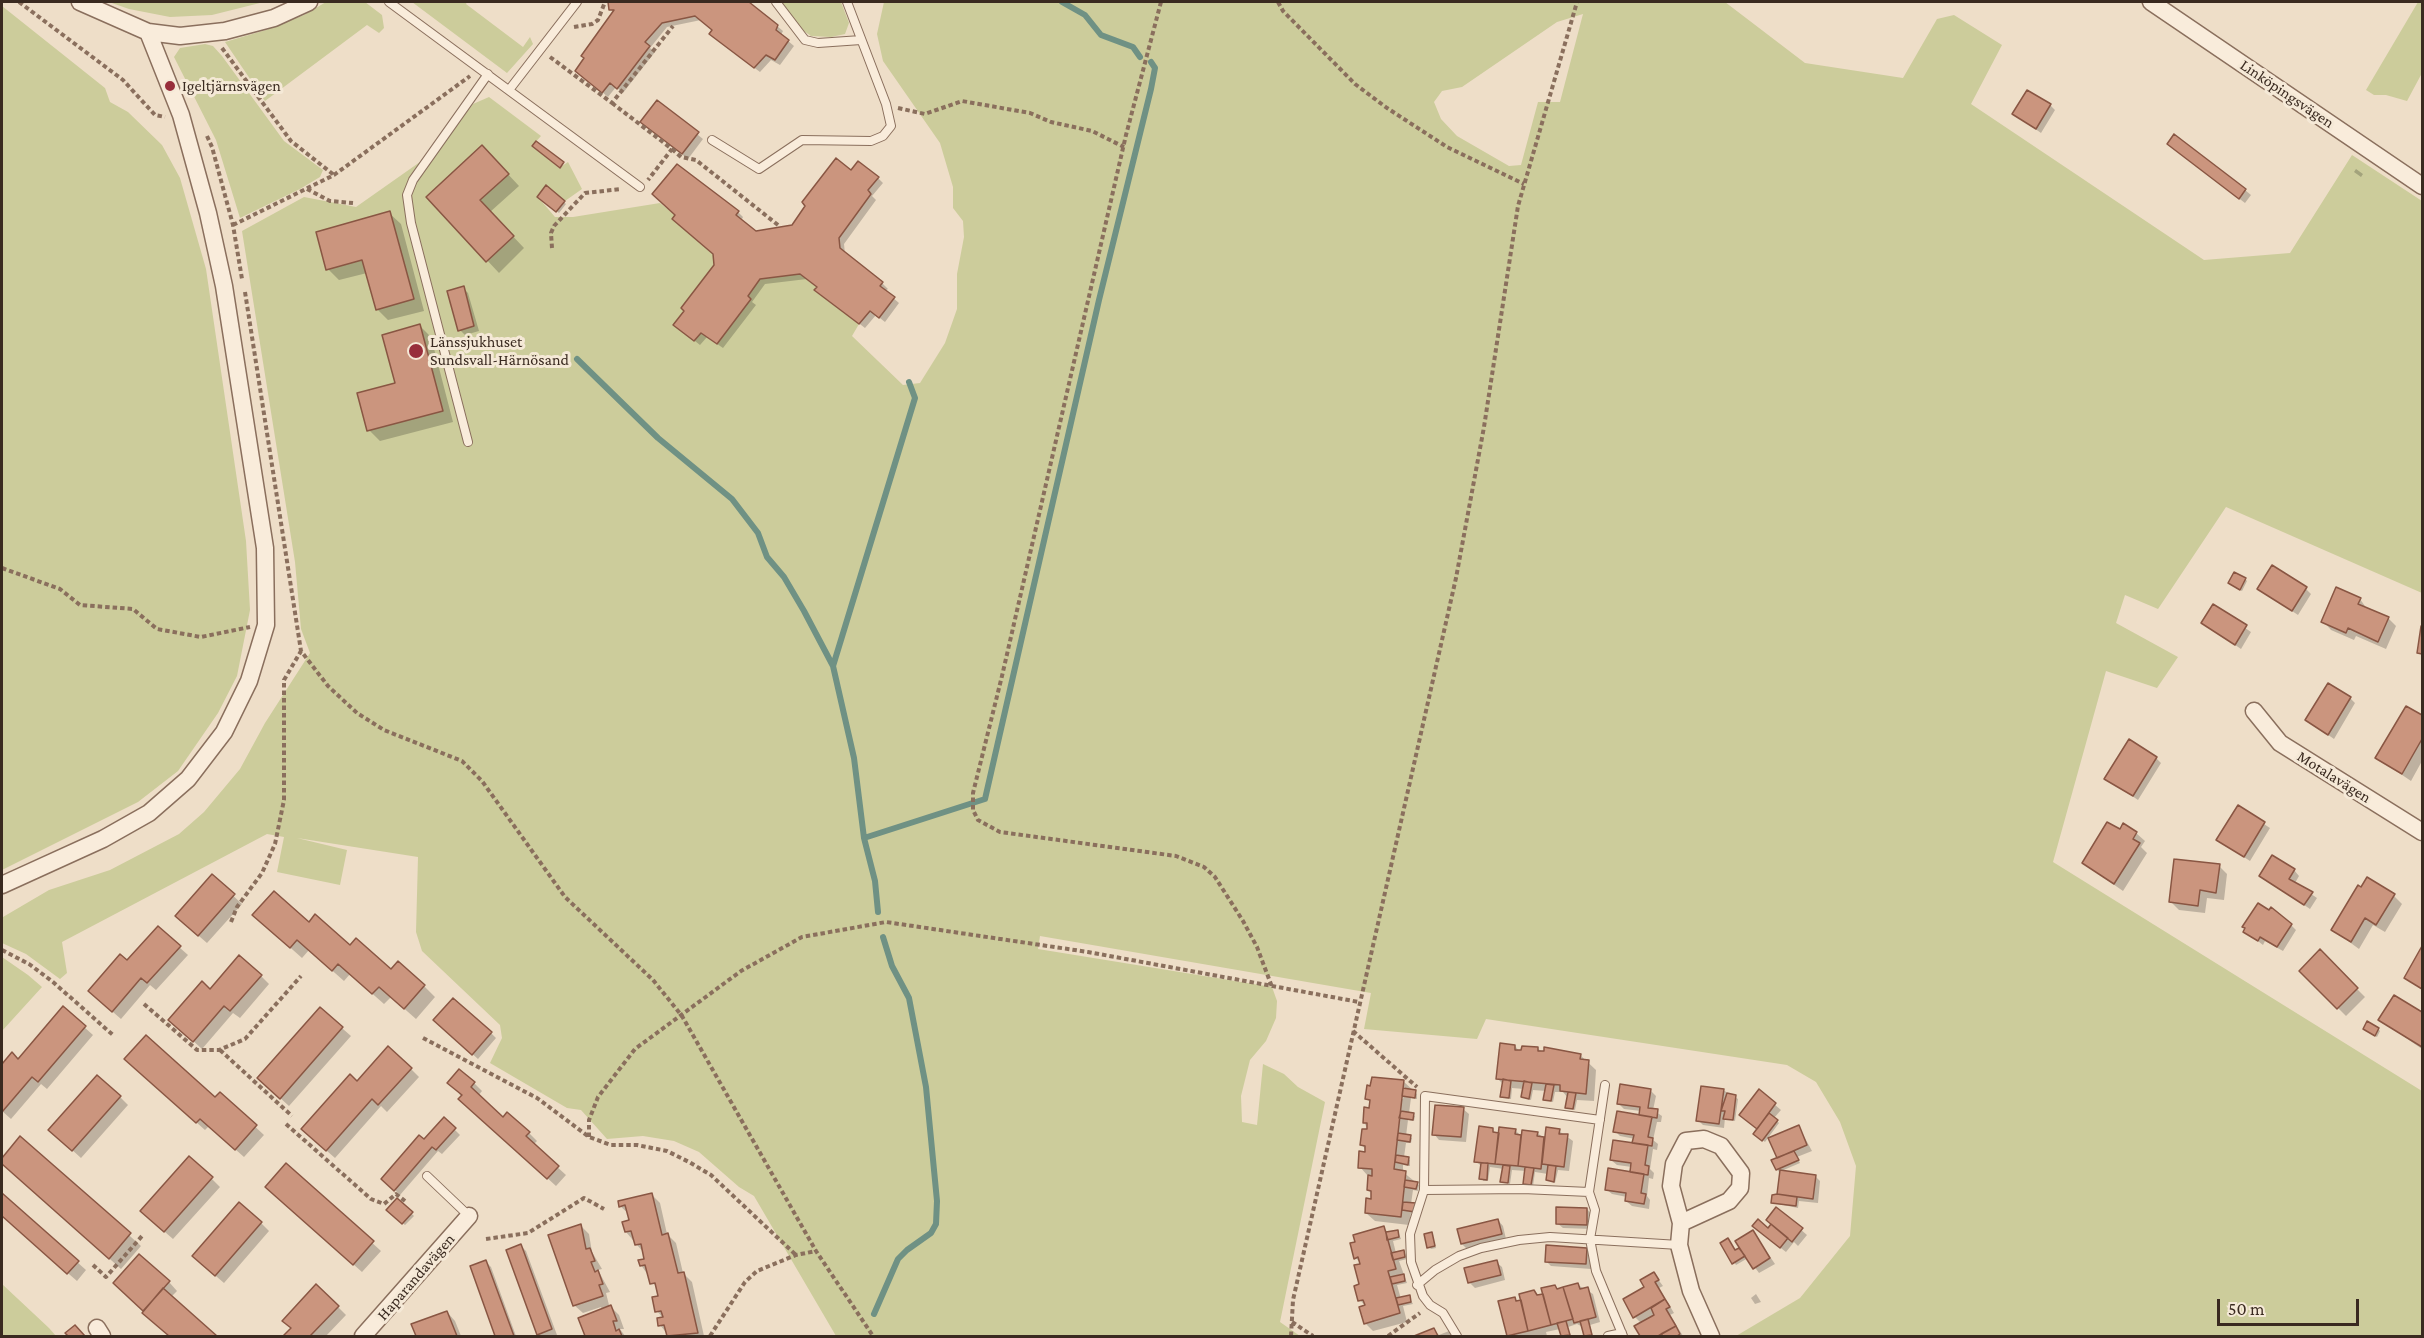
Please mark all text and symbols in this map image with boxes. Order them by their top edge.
street label: Linköpingsvägen [2236,56,2338,132]
place label: Igeltjärnsvägen [182,76,281,96]
marker: Igeltjärnsvägen [163,79,177,93]
place label: Länssjukhuset Sundsvall-Härnösand [430,332,569,370]
marker: Länssjukhuset Sundsvall-Härnösand [407,342,425,360]
street label: Motalavägen [2294,747,2374,807]
street label: Haparandavägen [373,1230,459,1324]
scale bar [2220,1287,2362,1325]
text: 50 m [2228,1299,2265,1319]

